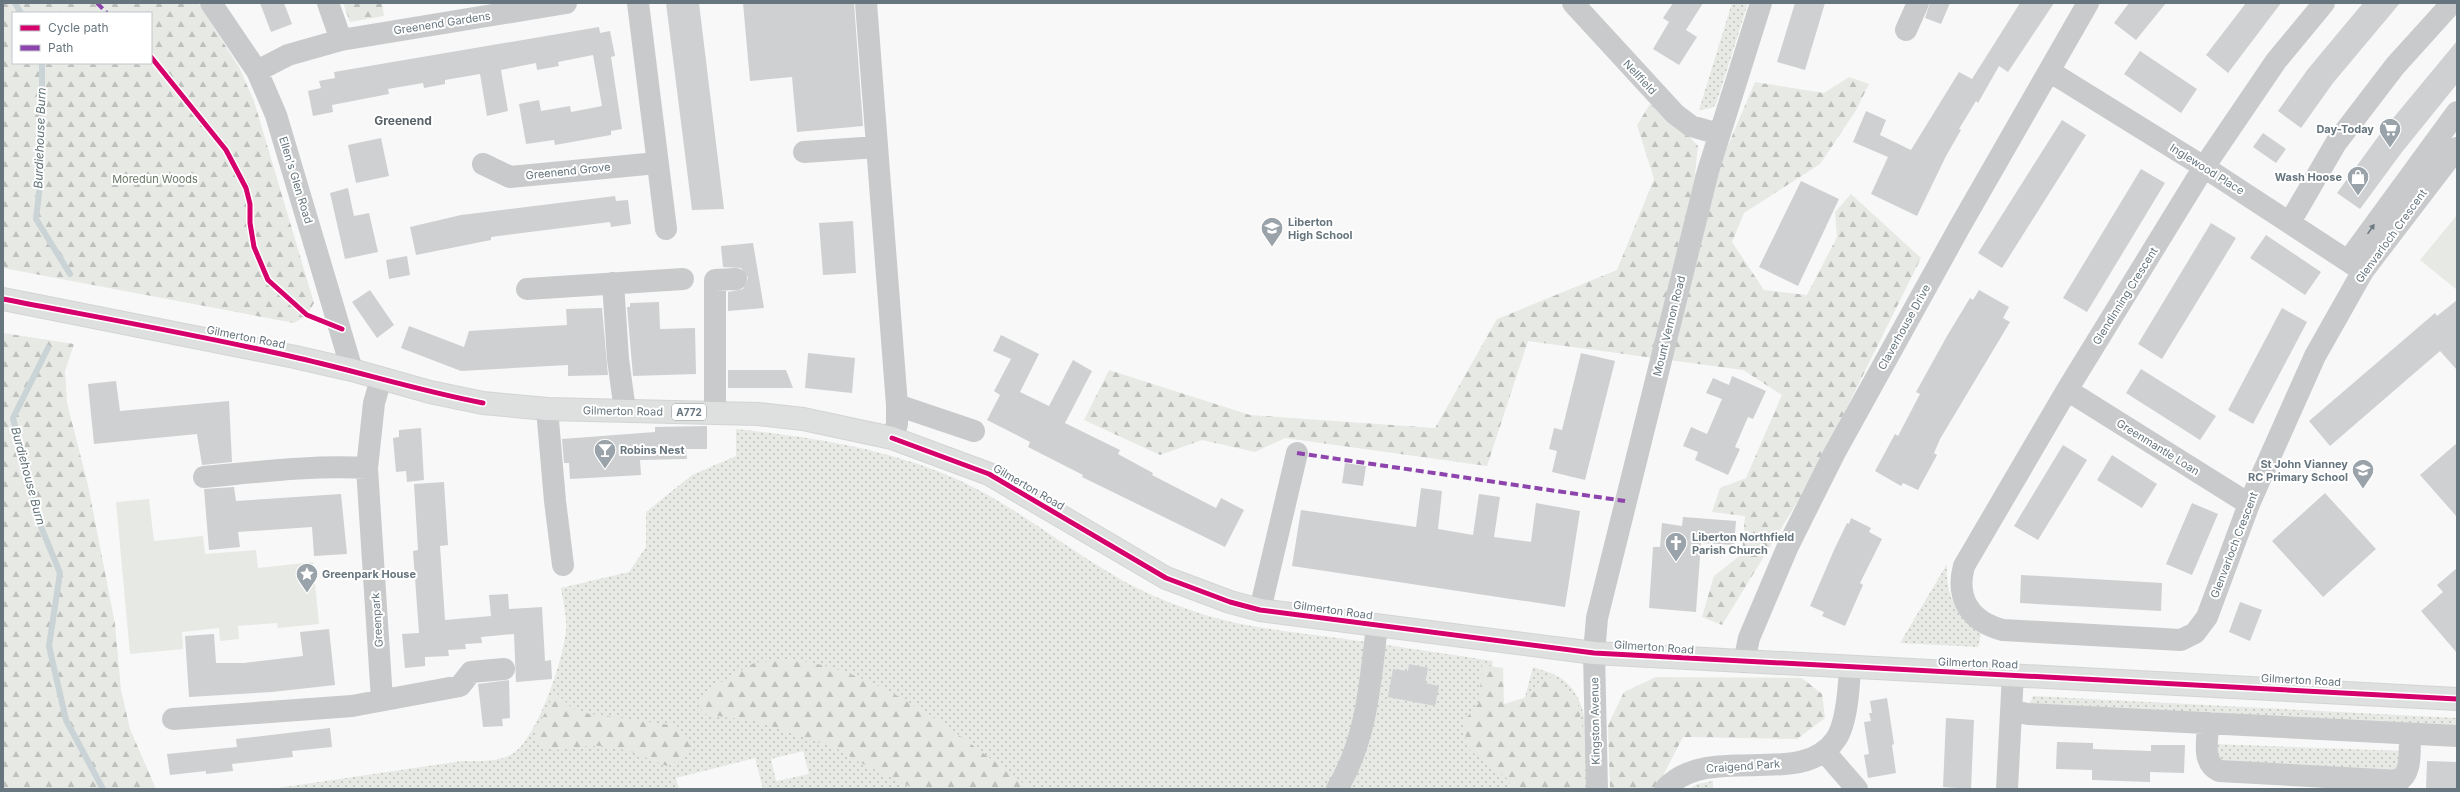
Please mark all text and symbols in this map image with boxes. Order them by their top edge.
street label: Greenend Gardens [392,8,492,38]
legend [12,12,152,64]
text: Cycle path [48,20,109,35]
text: Path [48,40,73,55]
street label: Nellfield [1620,57,1660,97]
water label: Burdiehouse Burn [30,87,49,189]
district label: Greenend [374,113,432,128]
supermarket icon: Day-Today [2377,116,2403,149]
place label: Day-Today [2316,122,2374,136]
street label: Ellen's Glen Road [276,135,316,225]
street label: Inglewood Place [2167,140,2247,198]
street label: Greenend Grove [525,160,611,182]
shop icon: Wash Hoose [2345,164,2371,197]
place label: Wash Hoose [2275,170,2342,184]
park label: Moredun Woods [112,172,198,186]
street label: Glenvarloch Crescent [2352,186,2430,286]
school or university icon: Liberton High School [1259,215,1285,248]
place label: Liberton High School [1288,215,1353,242]
one-way arrow [2367,224,2375,234]
street label: Glendinning Crescent [2089,244,2161,347]
street label: Mount Vernon Road [1650,274,1688,378]
street label: Claverhouse Drive [1875,282,1933,372]
street label: Gilmerton Road [205,322,287,352]
street label: Gilmerton Road [583,403,663,419]
road number: A772 [672,404,706,420]
street label: Greenmantle Loan [2114,416,2202,478]
water label: Burdiehouse Burn [8,425,49,527]
bar icon: Robins Nest [592,437,618,470]
place label: Robins Nest [620,443,685,457]
place label: St John Vianney RC Primary School [2248,457,2348,484]
school or university icon: St John Vianney RC Primary School [2350,457,2376,490]
street label: Gilmerton Road [991,461,1067,513]
street label: Glenvarloch Crescent [2207,490,2261,600]
church icon: Liberton Northfield Parish Church [1663,530,1689,563]
place label: Liberton Northfield Parish Church [1692,530,1794,557]
place icon: Greenpark House [294,561,320,594]
place label: Greenpark House [322,567,416,581]
street label: Greenpark [368,592,386,648]
street label: Gilmerton Road [1292,597,1374,623]
street label: Gilmerton Road [1614,637,1694,657]
street label: Gilmerton Road [1938,655,2018,671]
street label: Gilmerton Road [2261,671,2341,689]
street label: Kingston Avenue [1587,677,1603,765]
street label: Craigend Park [1706,756,1780,776]

